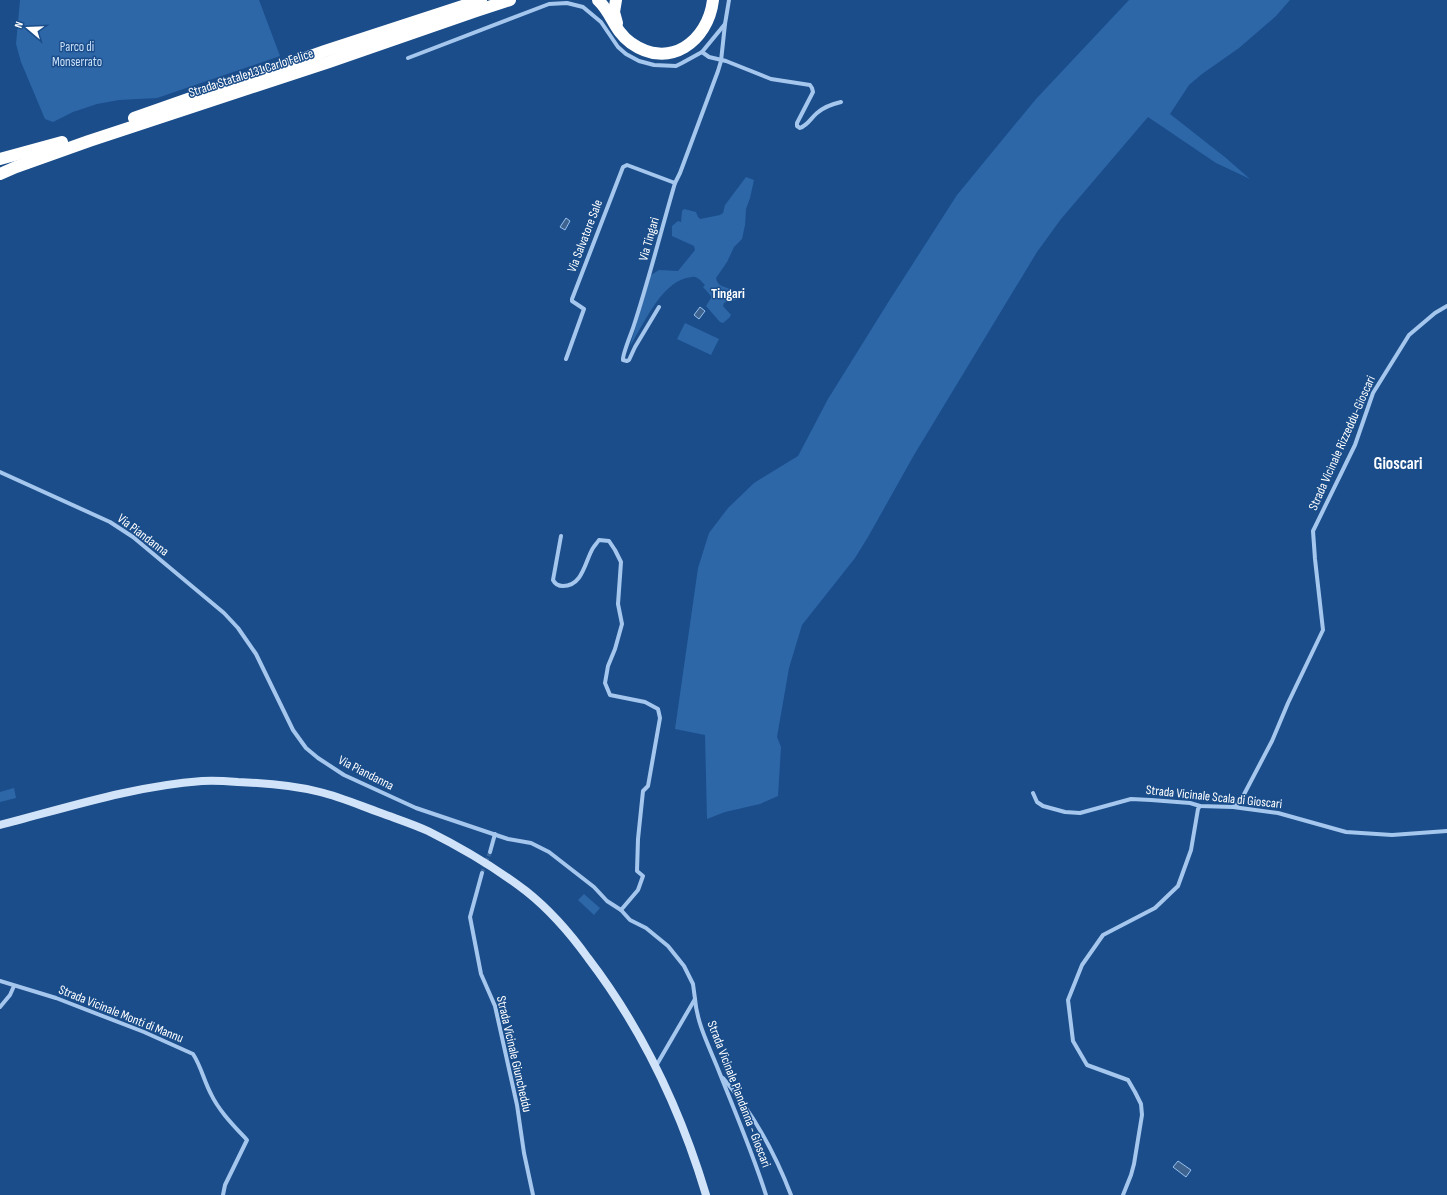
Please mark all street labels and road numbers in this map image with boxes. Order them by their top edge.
street label: Strada Statale 131 Carlo Felice [187,45,315,101]
street label: Via Salvatore Sale [564,197,606,275]
street label: Via Tingari [635,215,663,263]
street label: Strada Vicinale Rizzeddu-Gioscari [1305,373,1379,513]
street label: Via Piandanna [114,510,172,560]
street label: Via Piandanna [335,752,397,794]
street label: Strada Vicinale Scala di Gioscari [1145,782,1283,812]
street label: Strada Vicinale Monti di Mannu [56,982,186,1046]
street label: Strada Vicinale Giuncheddu [493,994,535,1114]
street label: Strada Vicinale Piandanna - Gioscari [704,1018,774,1170]

